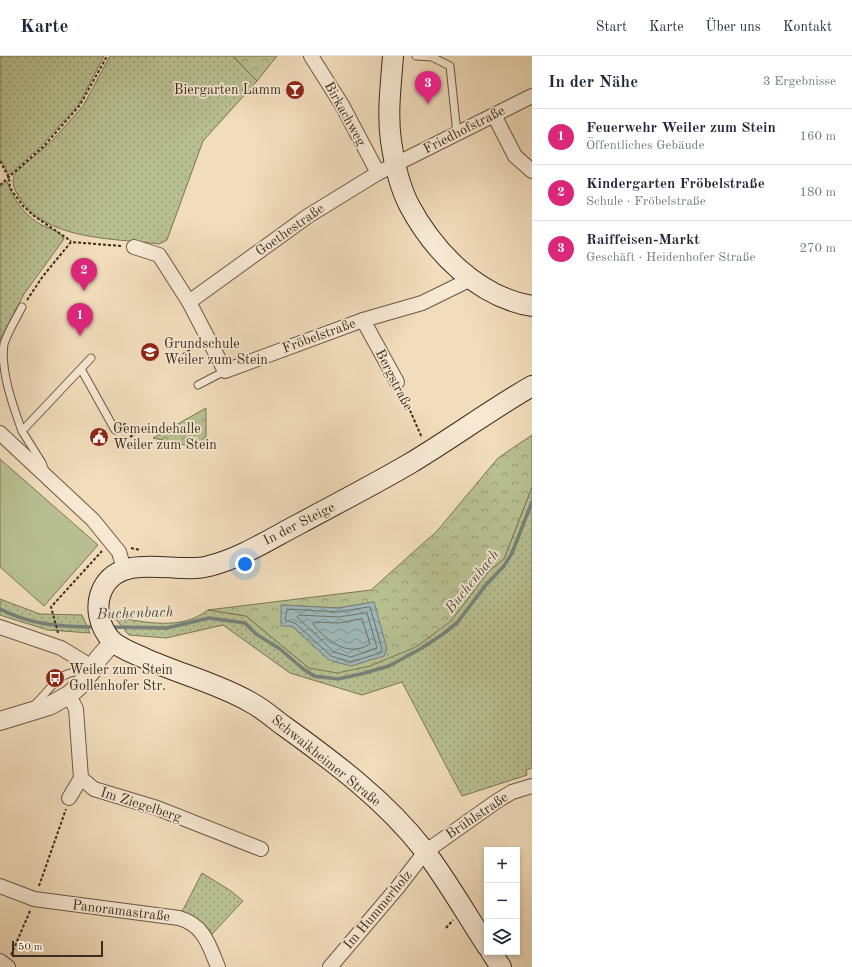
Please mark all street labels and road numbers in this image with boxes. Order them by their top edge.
street label: Birkachweg [322,79,369,149]
street label: Friedhofstraße [421,103,507,157]
street label: Goethestraße [253,201,327,259]
street label: Fröbelstraße [280,316,358,356]
street label: Bergstraße [373,347,415,413]
street label: In der Steige [261,500,337,548]
street label: Schwaikheimer Straße [269,713,383,809]
street label: Im Ziegelberg [99,785,184,825]
street label: Brühlstraße [443,790,511,842]
street label: Im Hummerholz [341,868,415,952]
street label: Panoramastraße [71,898,171,924]

